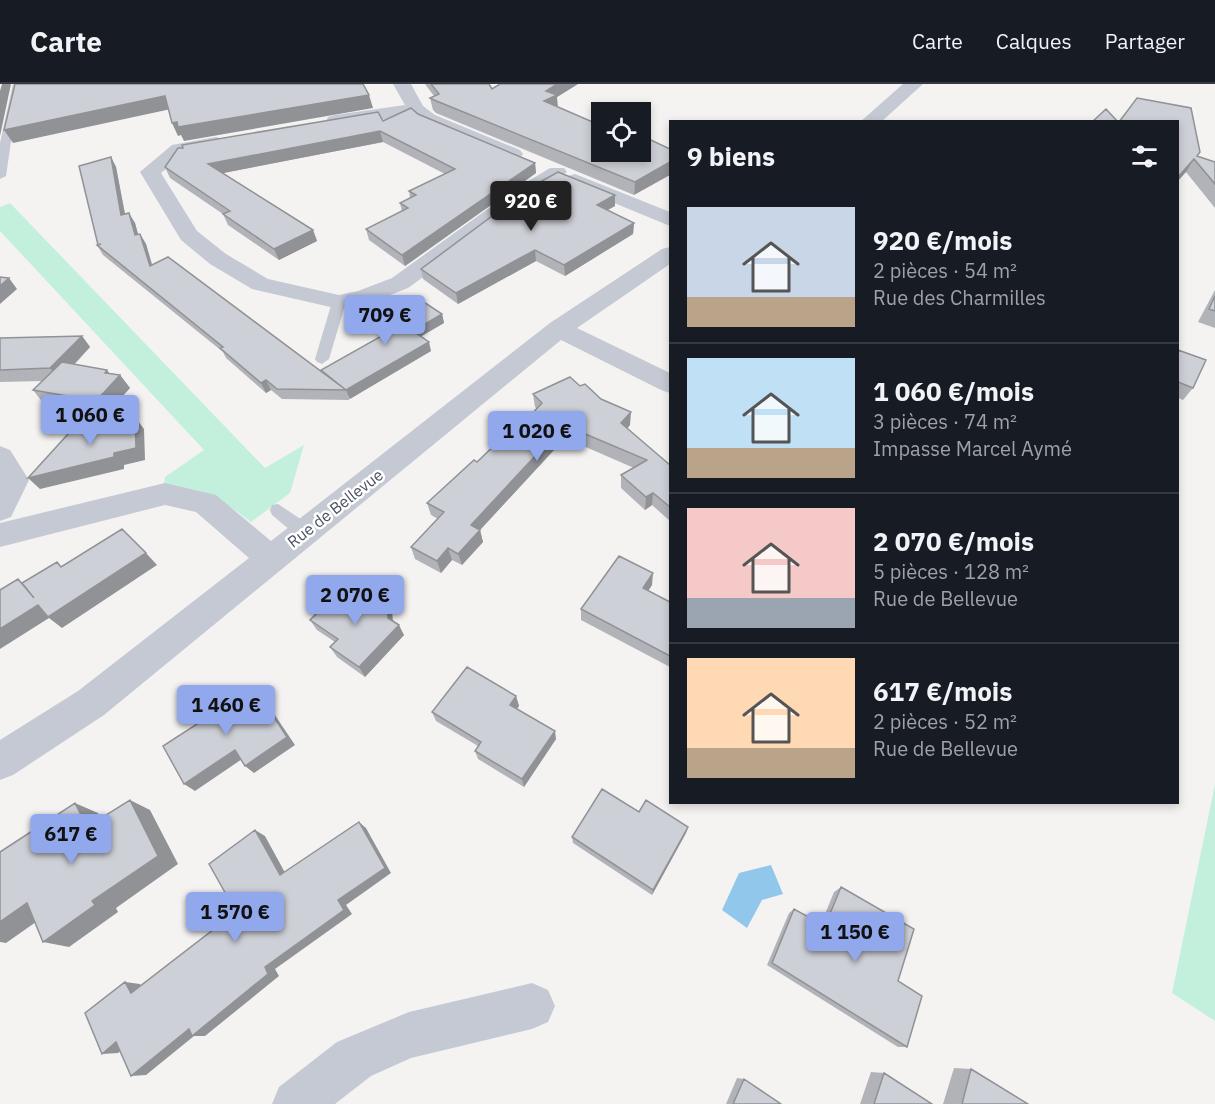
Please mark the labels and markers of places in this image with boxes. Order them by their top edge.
pin: 920 € [489,181,573,232]
pin: 709 € [343,295,427,346]
pin: 1 060 € [35,395,145,446]
pin: 1 020 € [482,411,592,462]
pin: 2 070 € [300,575,410,626]
pin: 1 460 € [171,685,281,736]
pin: 617 € [29,814,113,865]
pin: 1 570 € [180,892,290,943]
pin: 1 150 € [800,912,910,963]

